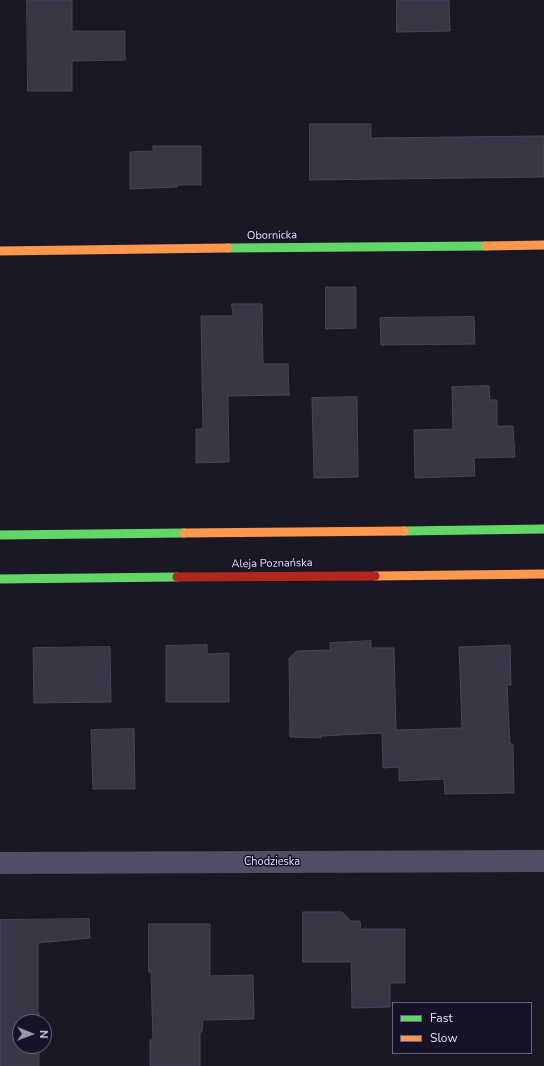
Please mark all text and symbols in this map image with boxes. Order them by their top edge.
street label: Obornicka [247,229,297,243]
street label: Aleja Poznańska [231,557,313,571]
street label: Chodzieska [244,855,300,869]
legend [392,1002,532,1054]
text: Fast [430,1010,453,1026]
north arrow [12,1014,52,1054]
text: N [36,1030,51,1038]
text: Slow [430,1030,458,1046]

